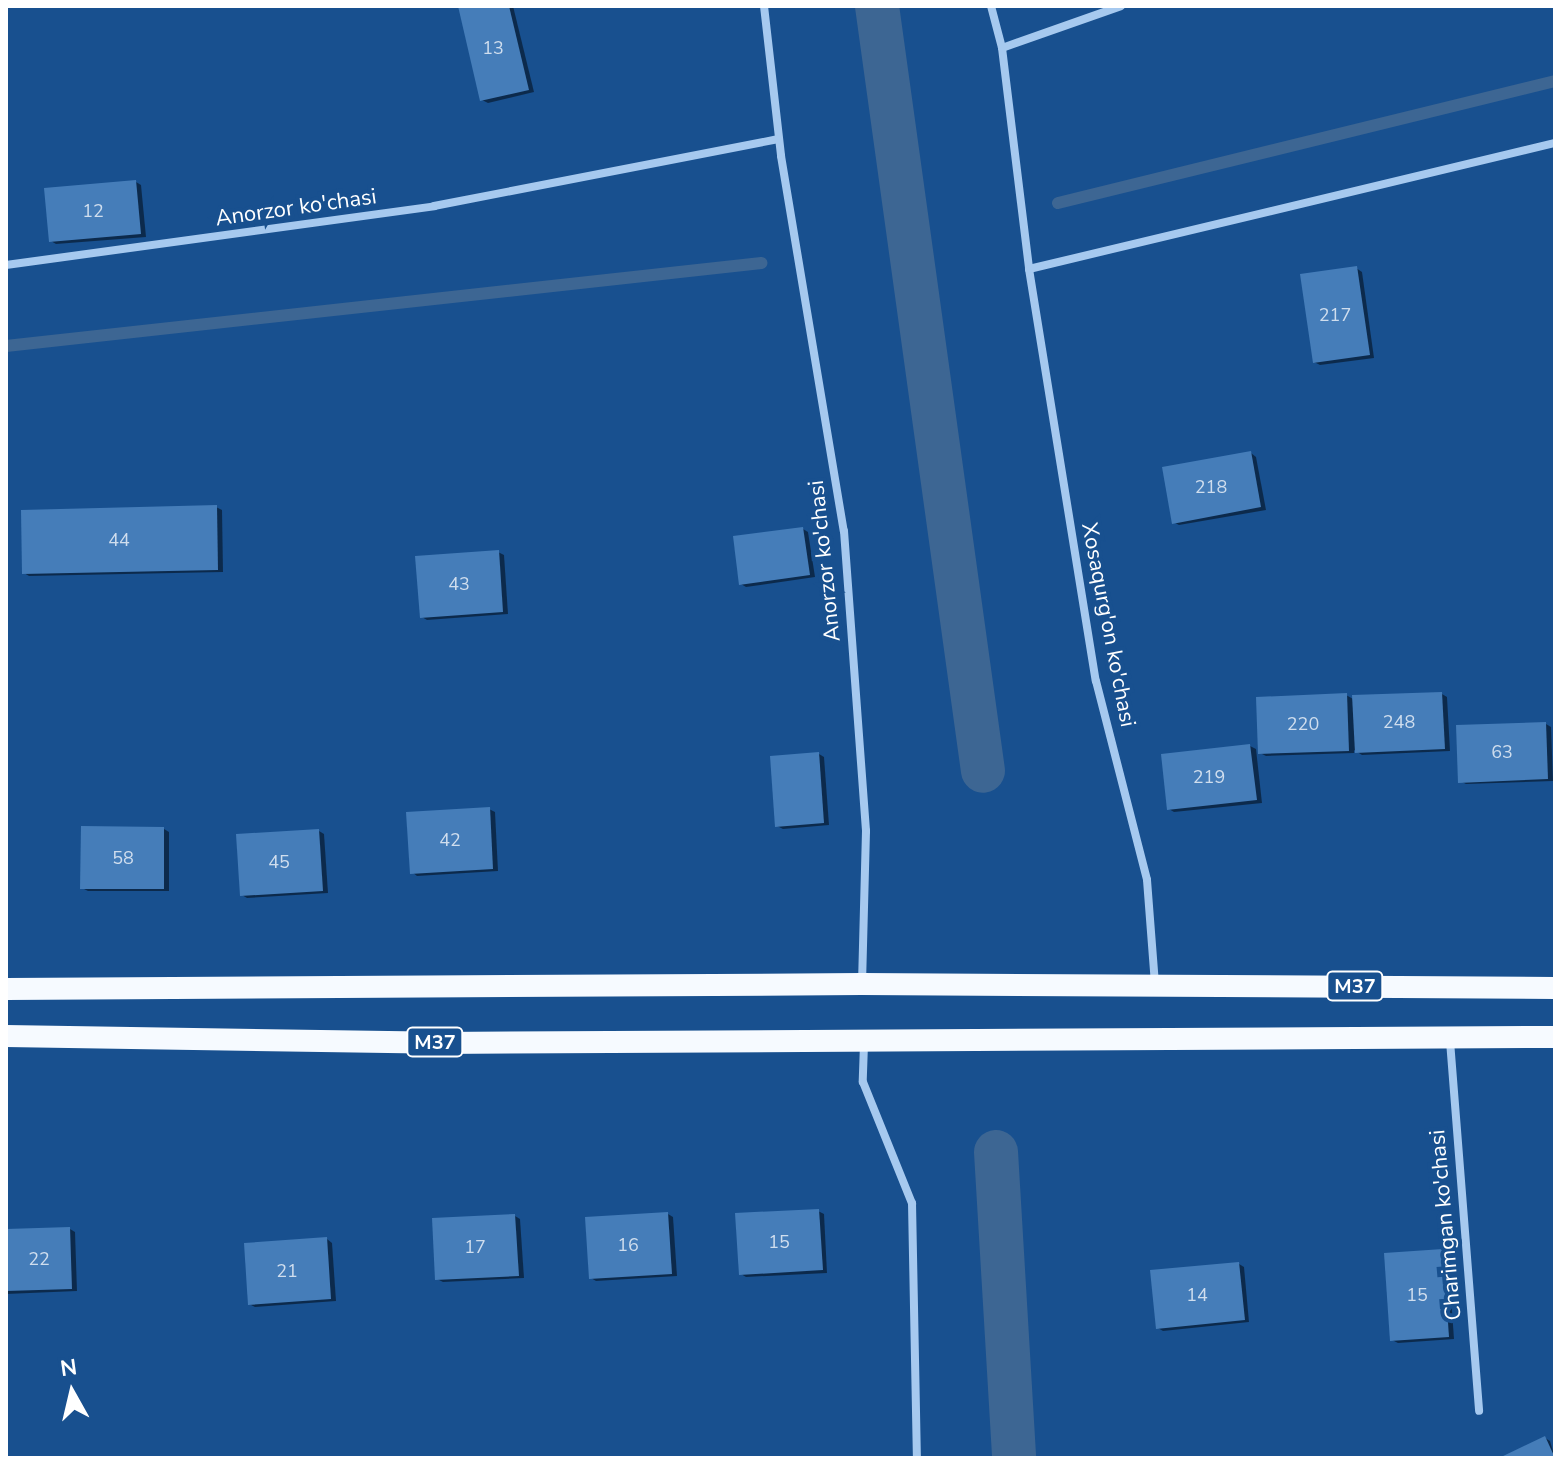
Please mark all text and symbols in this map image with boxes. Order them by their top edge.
house number: 13 [482,37,504,59]
street label: Anorzor ko'chasi [214,184,378,232]
house number: 12 [82,200,104,222]
house number: 217 [1319,304,1351,326]
house number: 218 [1195,476,1227,498]
street label: Anorzor ko'chasi [803,479,847,643]
street label: Xosaqurg'on ko'chasi [1075,521,1141,729]
house number: 44 [108,529,130,551]
house number: 43 [448,573,470,595]
house number: 248 [1383,711,1415,733]
house number: 220 [1287,713,1319,735]
house number: 63 [1491,741,1513,763]
house number: 219 [1193,766,1225,788]
house number: 42 [439,829,461,851]
house number: 58 [112,847,134,869]
house number: 45 [268,851,290,873]
road number: M37 [1325,970,1385,1002]
road number: M37 [405,1026,465,1058]
street label: Charimgan ko'chasi [1425,1129,1467,1321]
house number: 15 [768,1231,790,1253]
house number: 16 [617,1234,639,1256]
house number: 17 [464,1236,486,1258]
house number: 22 [28,1248,50,1270]
house number: 21 [276,1260,298,1282]
house number: 14 [1186,1284,1208,1306]
house number: 15 [1406,1284,1428,1306]
north arrow [32,1352,112,1432]
text: N [58,1352,79,1384]

